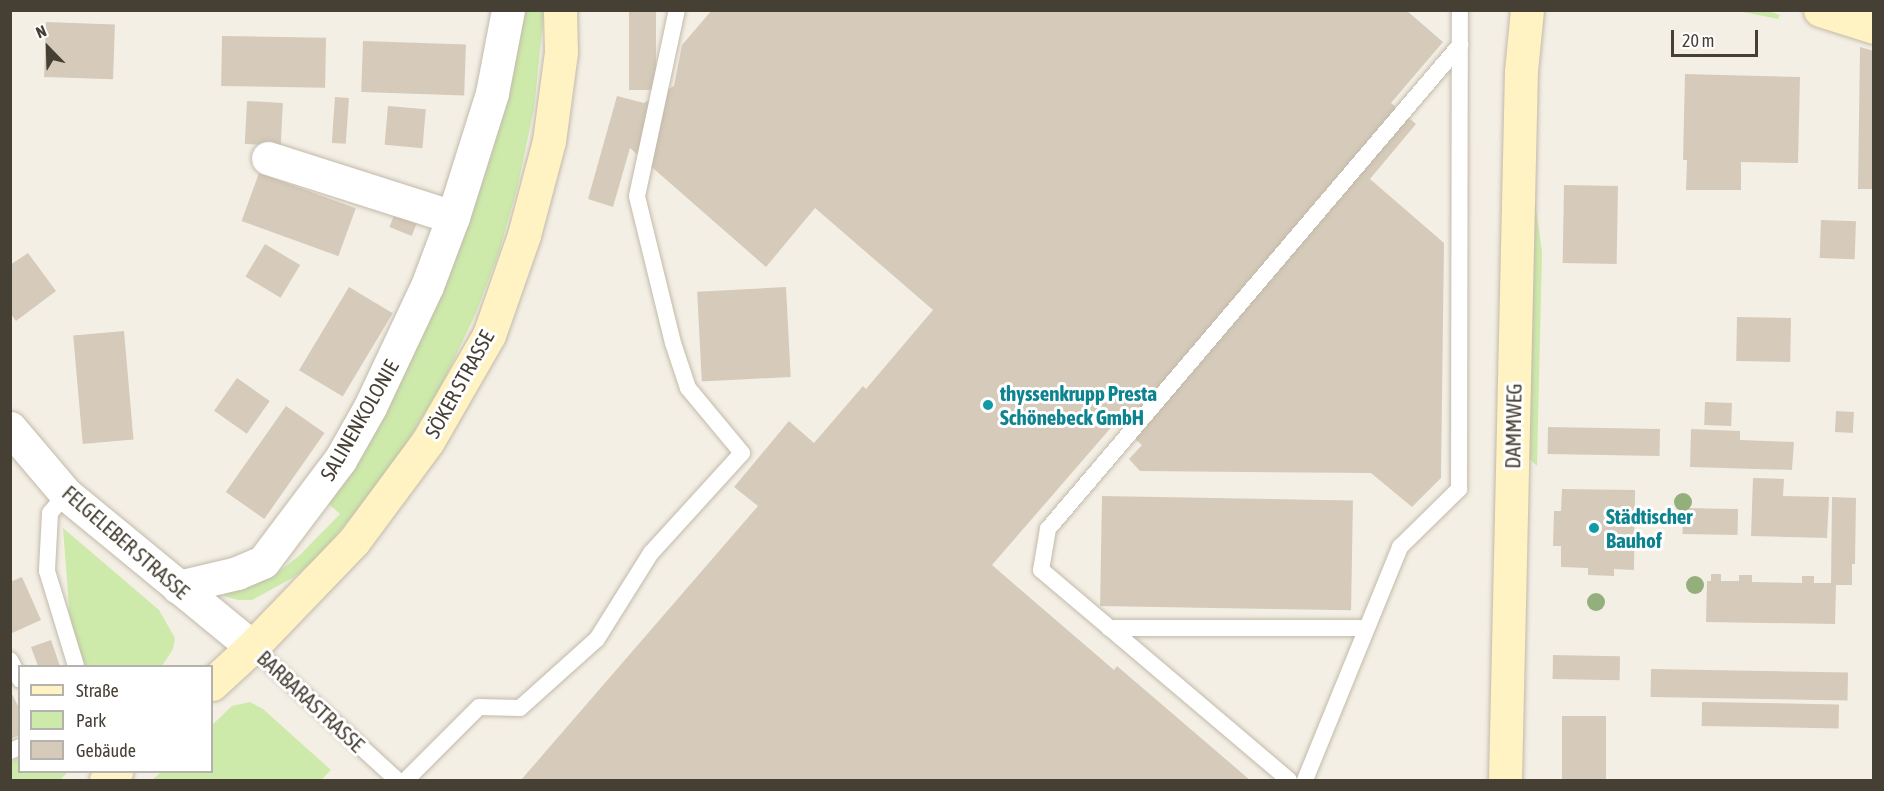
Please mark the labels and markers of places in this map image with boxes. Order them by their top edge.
place label: thyssenkrupp Presta Schönebeck GmbH [1000,380,1157,430]
marker: thyssenkrupp Presta Schönebeck GmbH [981,398,995,412]
place label: Städtischer Bauhof [1606,503,1693,553]
marker: Städtischer Bauhof [1587,521,1601,535]

